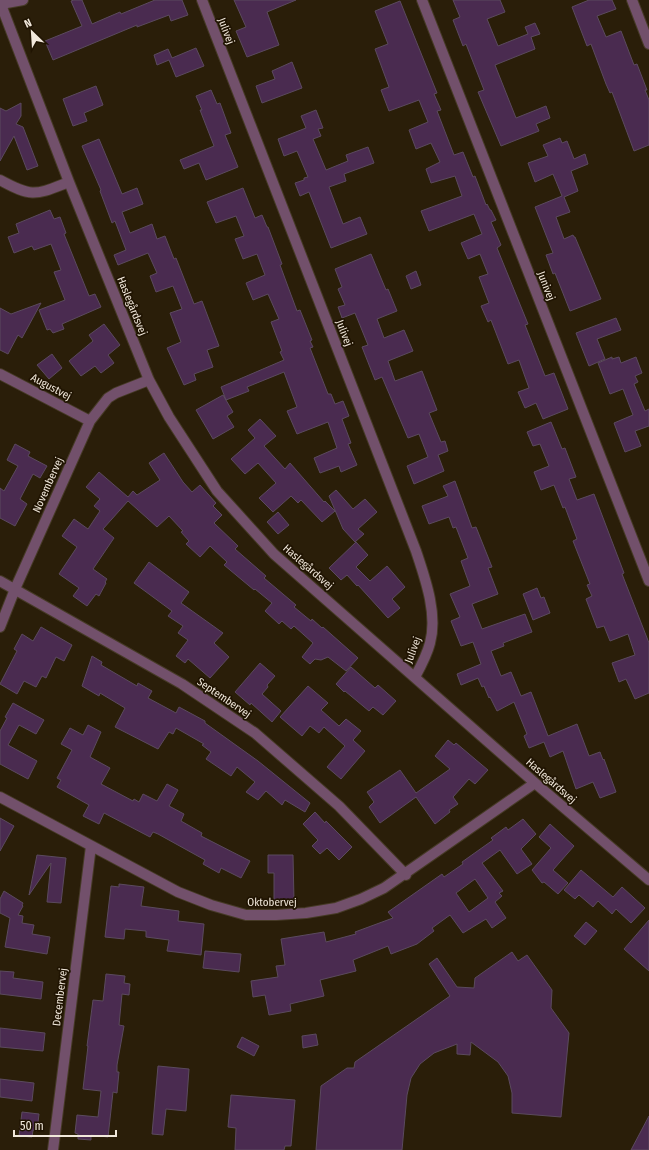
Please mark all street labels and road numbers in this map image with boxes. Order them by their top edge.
street label: Julivej [215,16,237,46]
street label: Junivej [534,269,558,303]
street label: Haslegårdsvej [114,275,150,338]
street label: Julivej [333,318,355,348]
street label: Augustvej [29,371,74,403]
street label: Novembervej [30,455,66,515]
street label: Haslegårdsvej [280,542,336,593]
street label: Julivej [402,635,424,665]
street label: Septembervej [195,675,254,721]
street label: Haslegårdsvej [523,756,579,807]
street label: Oktobervej [247,896,297,909]
street label: Decembervej [50,967,70,1027]

